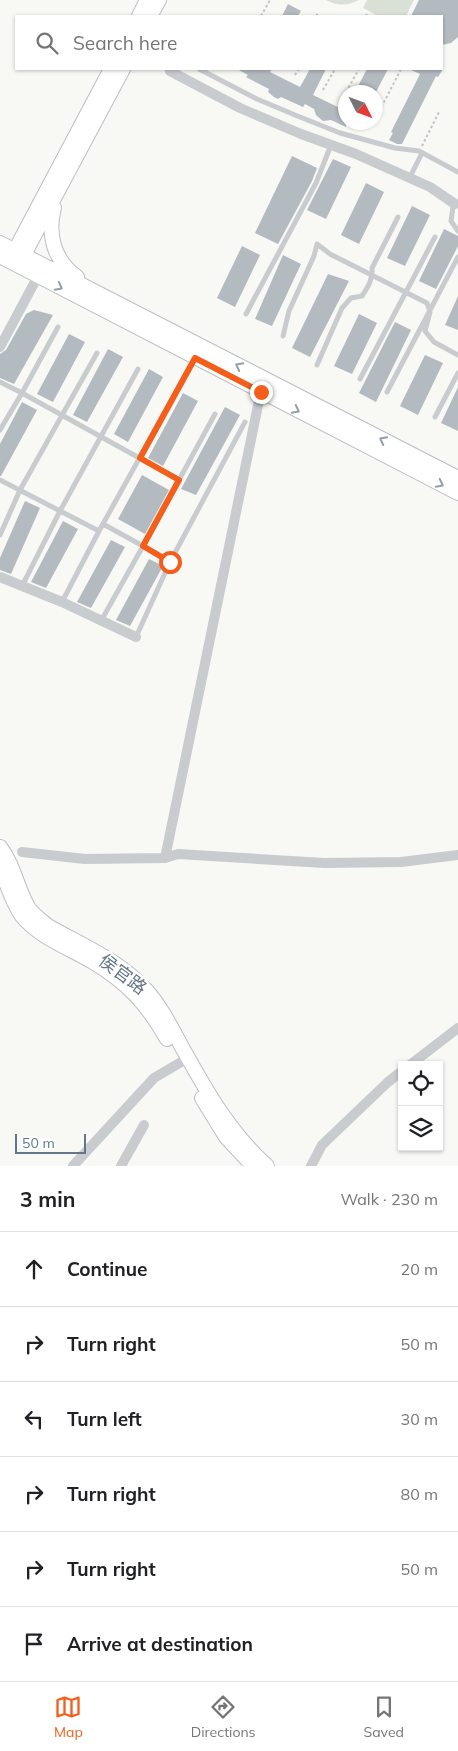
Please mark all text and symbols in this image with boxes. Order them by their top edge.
search box [15,15,443,70]
icon: search [33,29,61,57]
text: Search here [73,31,177,55]
north arrow [338,85,383,130]
one-way arrow [53,281,62,291]
one-way arrow [235,362,244,372]
route end [250,381,273,404]
one-way arrow [291,404,300,414]
one-way arrow [380,436,389,446]
one-way arrow [435,478,444,488]
route start [159,551,182,574]
street label: 侯官路 [95,949,151,999]
map controls [398,1061,443,1151]
button: locate [398,1061,443,1106]
button: layers [398,1106,443,1151]
scale bar [15,1131,86,1154]
text: 50 m [22,1134,55,1152]
text: 3 min [20,1186,75,1212]
text: Walk · 230 m [340,1189,438,1209]
icon: ahead [20,1255,48,1283]
text: Continue [67,1257,147,1281]
text: 20 m [401,1259,438,1279]
icon: right [20,1330,48,1358]
text: Turn right [67,1332,156,1356]
text: 50 m [401,1334,438,1354]
icon: left [20,1405,48,1433]
text: Turn left [67,1407,142,1431]
text: 30 m [401,1409,438,1429]
icon: right [20,1480,48,1508]
text: Turn right [67,1482,156,1506]
text: 80 m [401,1484,438,1504]
icon: right [20,1555,48,1583]
text: Turn right [67,1557,156,1581]
text: 50 m [401,1559,438,1579]
icon: arrive [20,1630,48,1658]
text: Arrive at destination [67,1632,253,1656]
tab: Map [54,1693,83,1741]
tab: Directions [191,1693,256,1741]
tab: Saved [364,1693,404,1741]

